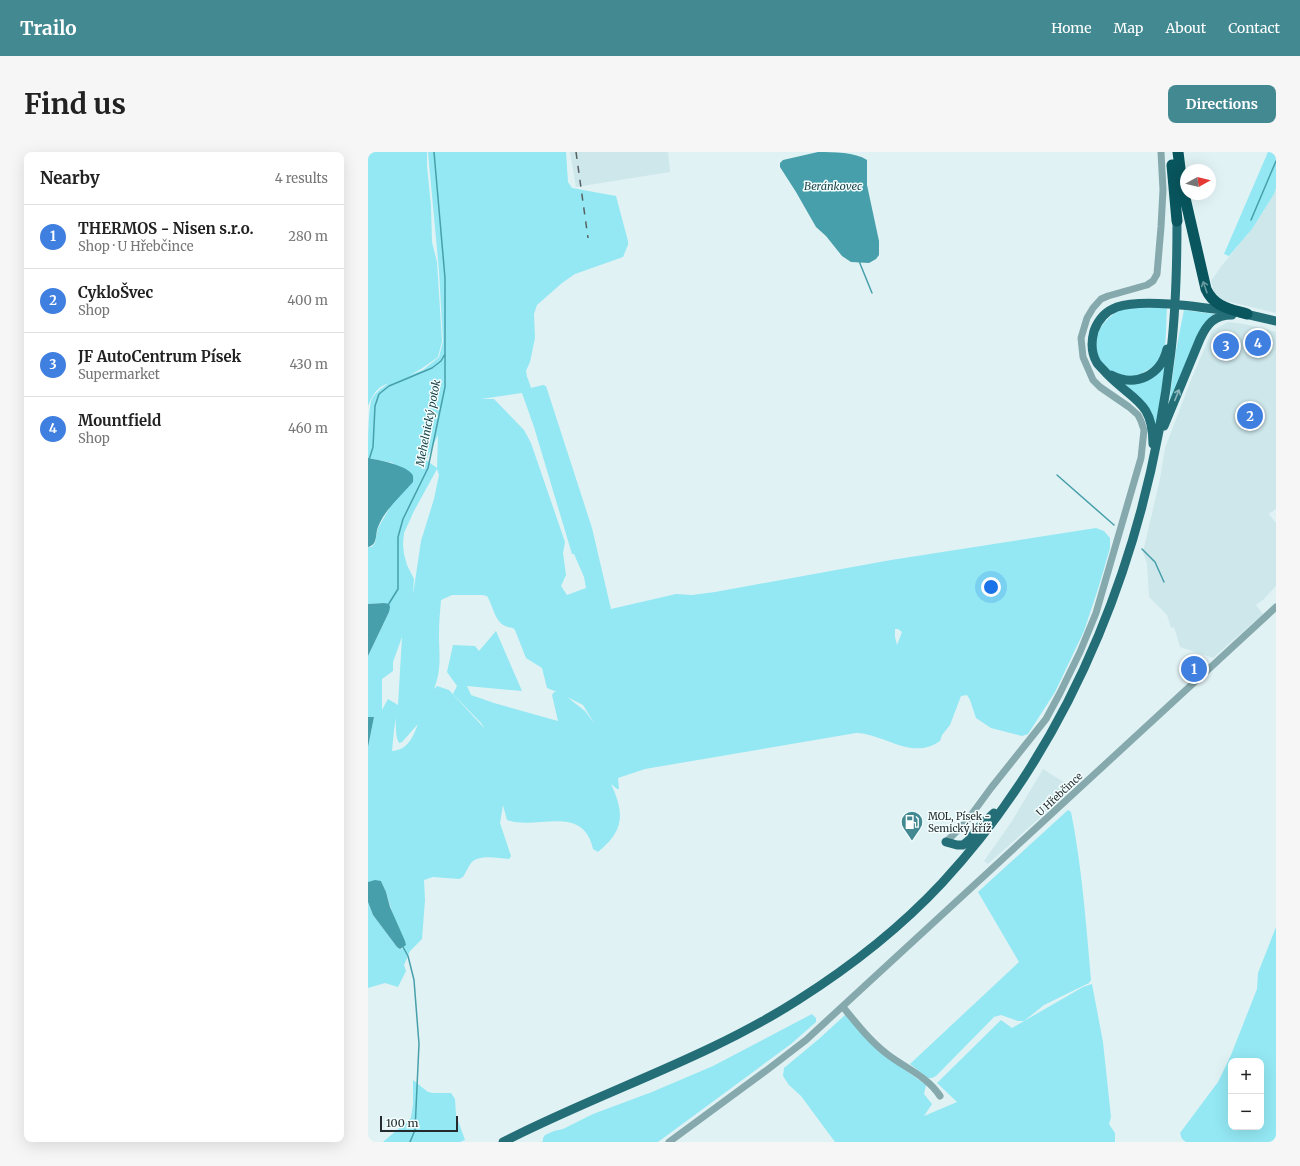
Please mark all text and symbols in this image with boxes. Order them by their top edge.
text: Trailo [20,16,77,40]
text: Home [1051,19,1092,37]
text: Map [1114,19,1143,37]
text: About [1165,19,1206,37]
text: Contact [1228,19,1280,37]
button: Directions [1168,85,1276,123]
text: Find us [24,86,126,122]
north arrow [1180,164,1216,200]
text: Nearby [40,167,100,189]
text: 4 results [275,170,328,187]
water label: Beránkovec [804,179,862,193]
text: THERMOS - Nisen s.r.o. [78,219,254,238]
text: 1 [50,228,56,245]
text: 280 m [288,228,328,245]
text: Shop · U Hřebčince [78,238,193,255]
one-way arrow [1201,282,1209,294]
text: CykloŠvec [78,283,153,302]
text: 2 [49,292,57,309]
text: 400 m [287,292,328,309]
text: Shop [78,302,110,319]
pin: 4 [1245,328,1271,358]
pin: 3 [1213,331,1239,361]
text: JF AutoCentrum Písek [78,347,241,366]
text: 3 [49,356,57,373]
text: 430 m [289,356,328,373]
text: Supermarket [78,366,160,383]
water label: Mehelnický potok [413,378,443,469]
one-way arrow [1173,389,1181,401]
pin: 2 [1237,401,1263,431]
text: Mountfield [78,411,161,430]
text: 4 [49,420,57,437]
text: 460 m [288,420,328,437]
text: Shop [78,430,110,447]
your location [981,577,1001,597]
pin: 1 [1181,654,1207,684]
street label: U Hřebčince [1034,770,1085,819]
fuel station icon: MOL, Písek - Semický kříž [899,809,925,842]
place label: MOL, Písek - Semický kříž [928,810,992,835]
map controls [1228,1058,1264,1130]
button: + [1228,1058,1264,1094]
button: − [1228,1094,1264,1130]
scale bar [380,1114,458,1133]
text: 100 m [386,1116,418,1130]

